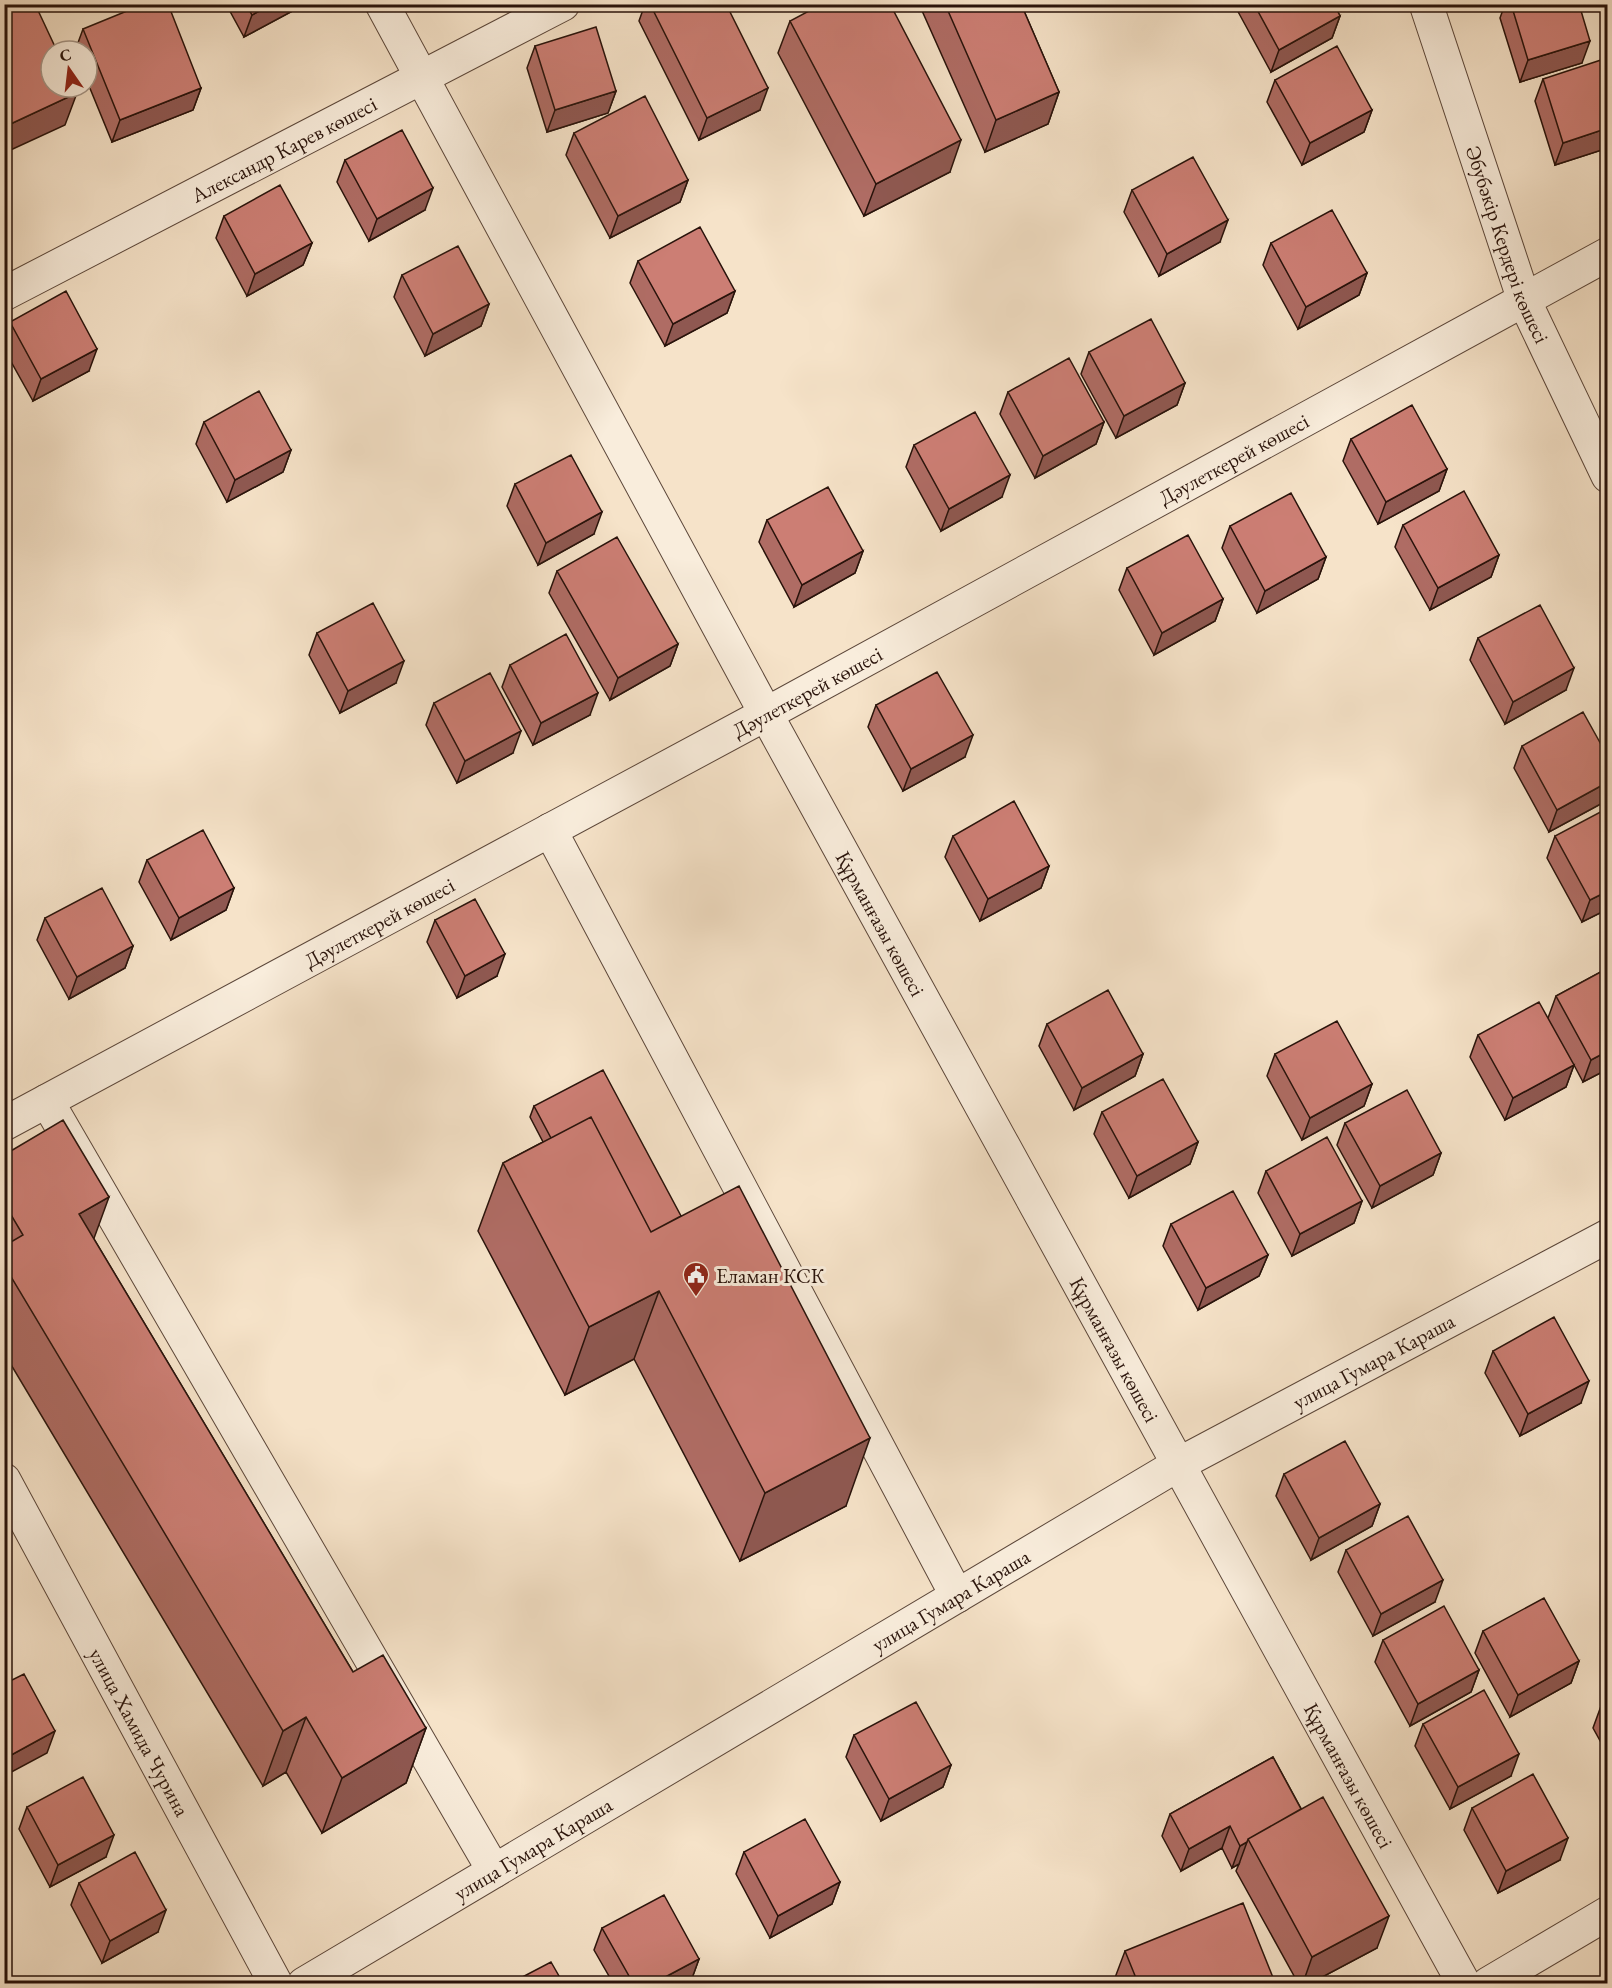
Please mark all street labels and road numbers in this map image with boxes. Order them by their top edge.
street label: Александр Карев көшесі [185,90,381,209]
street label: Әбубәкір Кердері көшесі [1460,142,1556,347]
street label: Дәулеткерей көшесі [1154,407,1313,510]
street label: Дәулеткерей көшесі [727,640,887,743]
street label: Құрманғазы көшесі [830,846,932,1001]
street label: Дәулеткерей көшесі [299,871,459,974]
street label: Құрманғазы көшесі [1064,1272,1166,1427]
street label: улица Гумара Караша [1288,1306,1460,1415]
street label: улица Гумара Караша [866,1542,1035,1657]
street label: улица Хамида Чурина [83,1643,197,1821]
street label: Құрманғазы көшесі [1298,1698,1400,1853]
street label: улица Гумара Караша [449,1790,617,1906]

